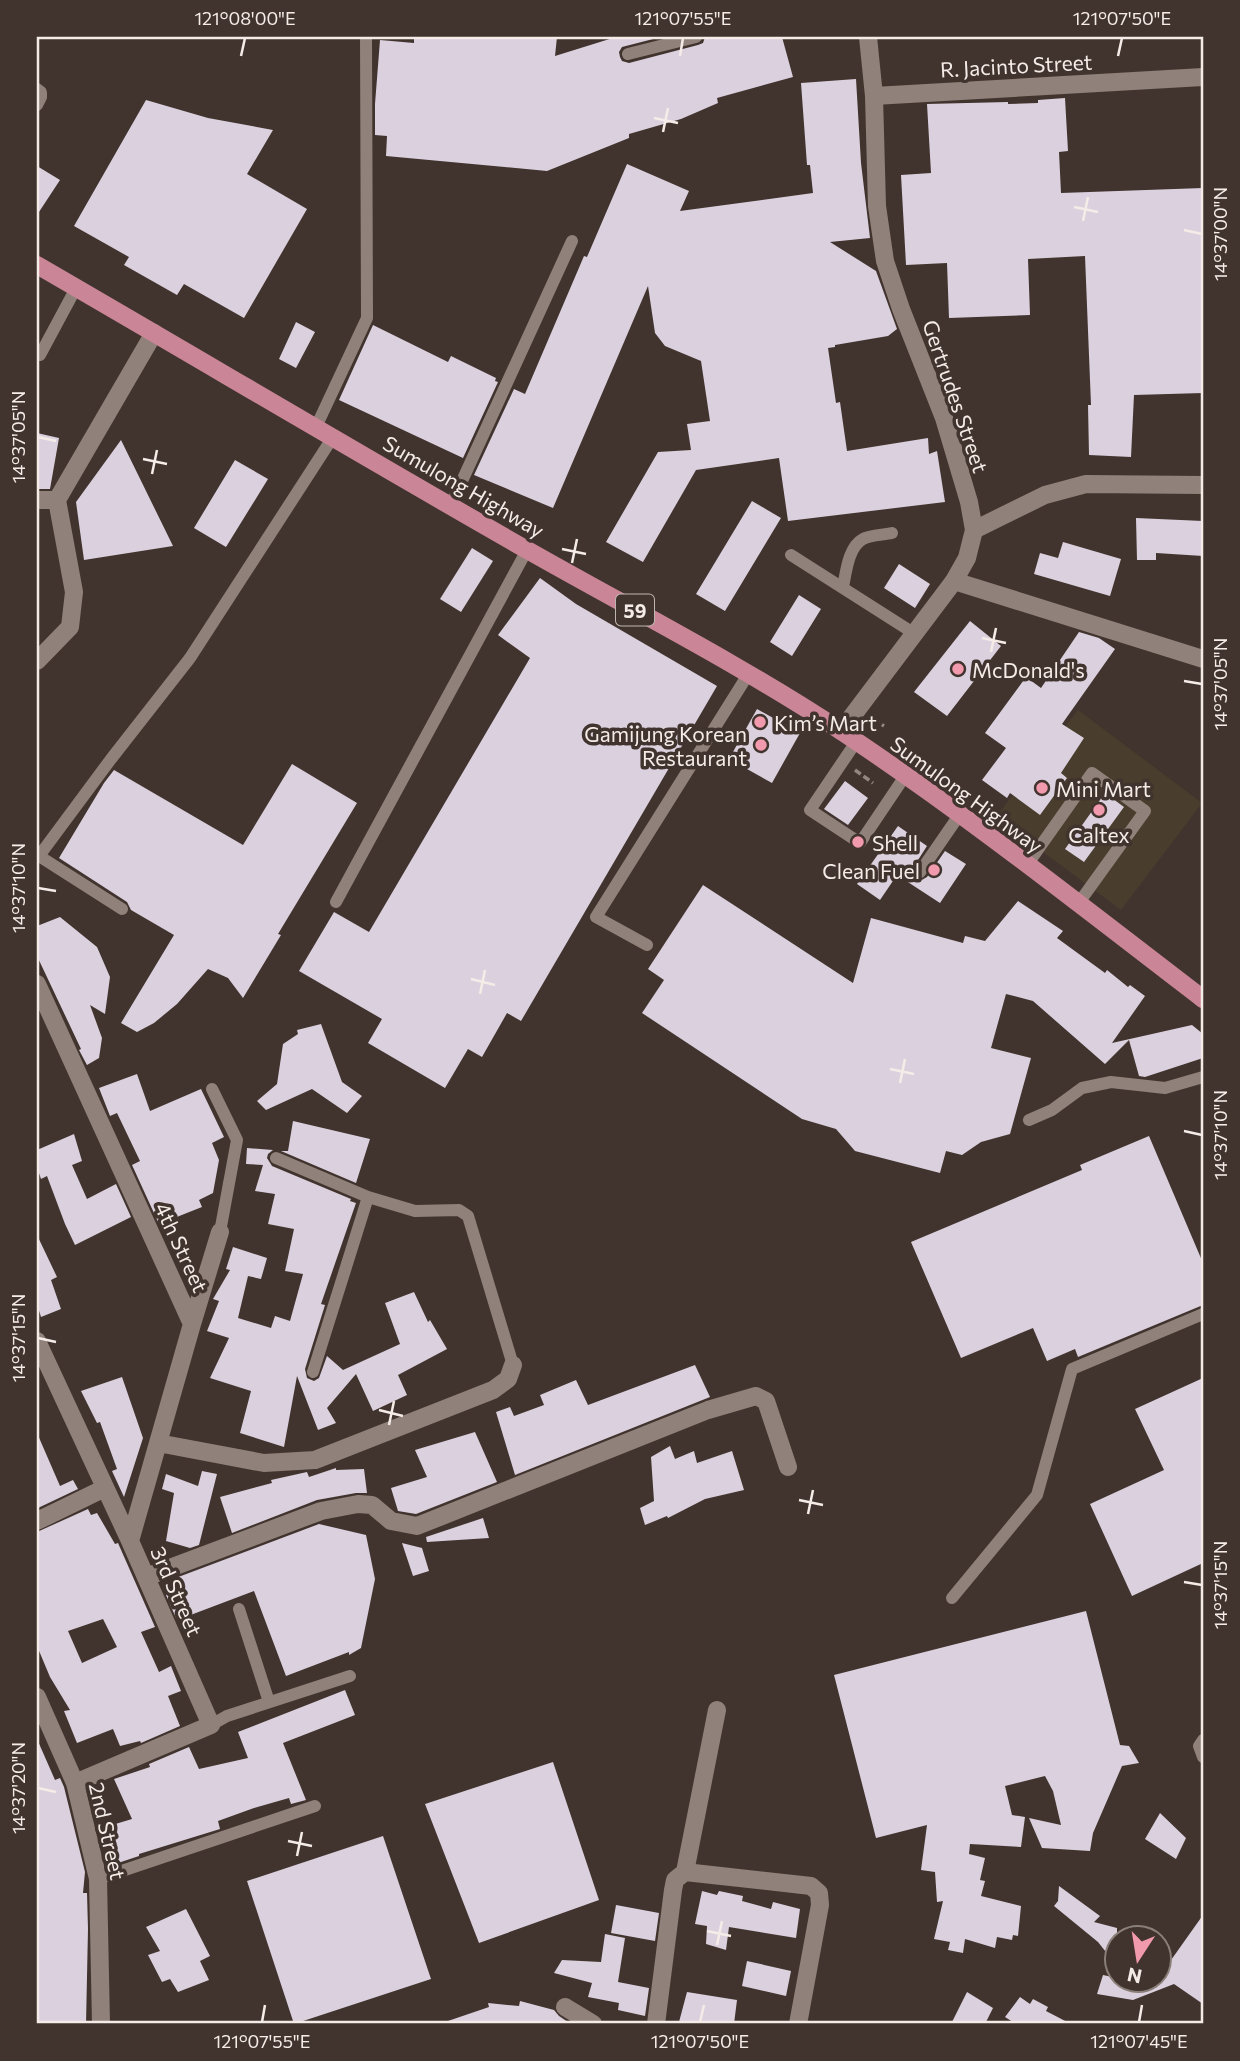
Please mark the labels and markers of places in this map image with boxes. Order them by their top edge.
place label: McDonald's [972,657,1085,682]
marker: McDonald's [950,661,966,677]
place label: Kim’s Mart [774,710,877,735]
marker: Kim’s Mart [752,714,768,730]
place label: Gamijung Korean Restaurant [584,721,747,770]
marker: Gamijung Korean Restaurant [753,737,769,753]
place label: Mini Mart [1056,776,1151,801]
marker: Mini Mart [1034,780,1050,796]
marker: Caltex [1091,802,1107,818]
place label: Caltex [1068,822,1130,847]
place label: Shell [872,830,918,855]
marker: Shell [850,834,866,850]
place label: Clean Fuel [822,858,920,883]
marker: Clean Fuel [926,862,942,878]

